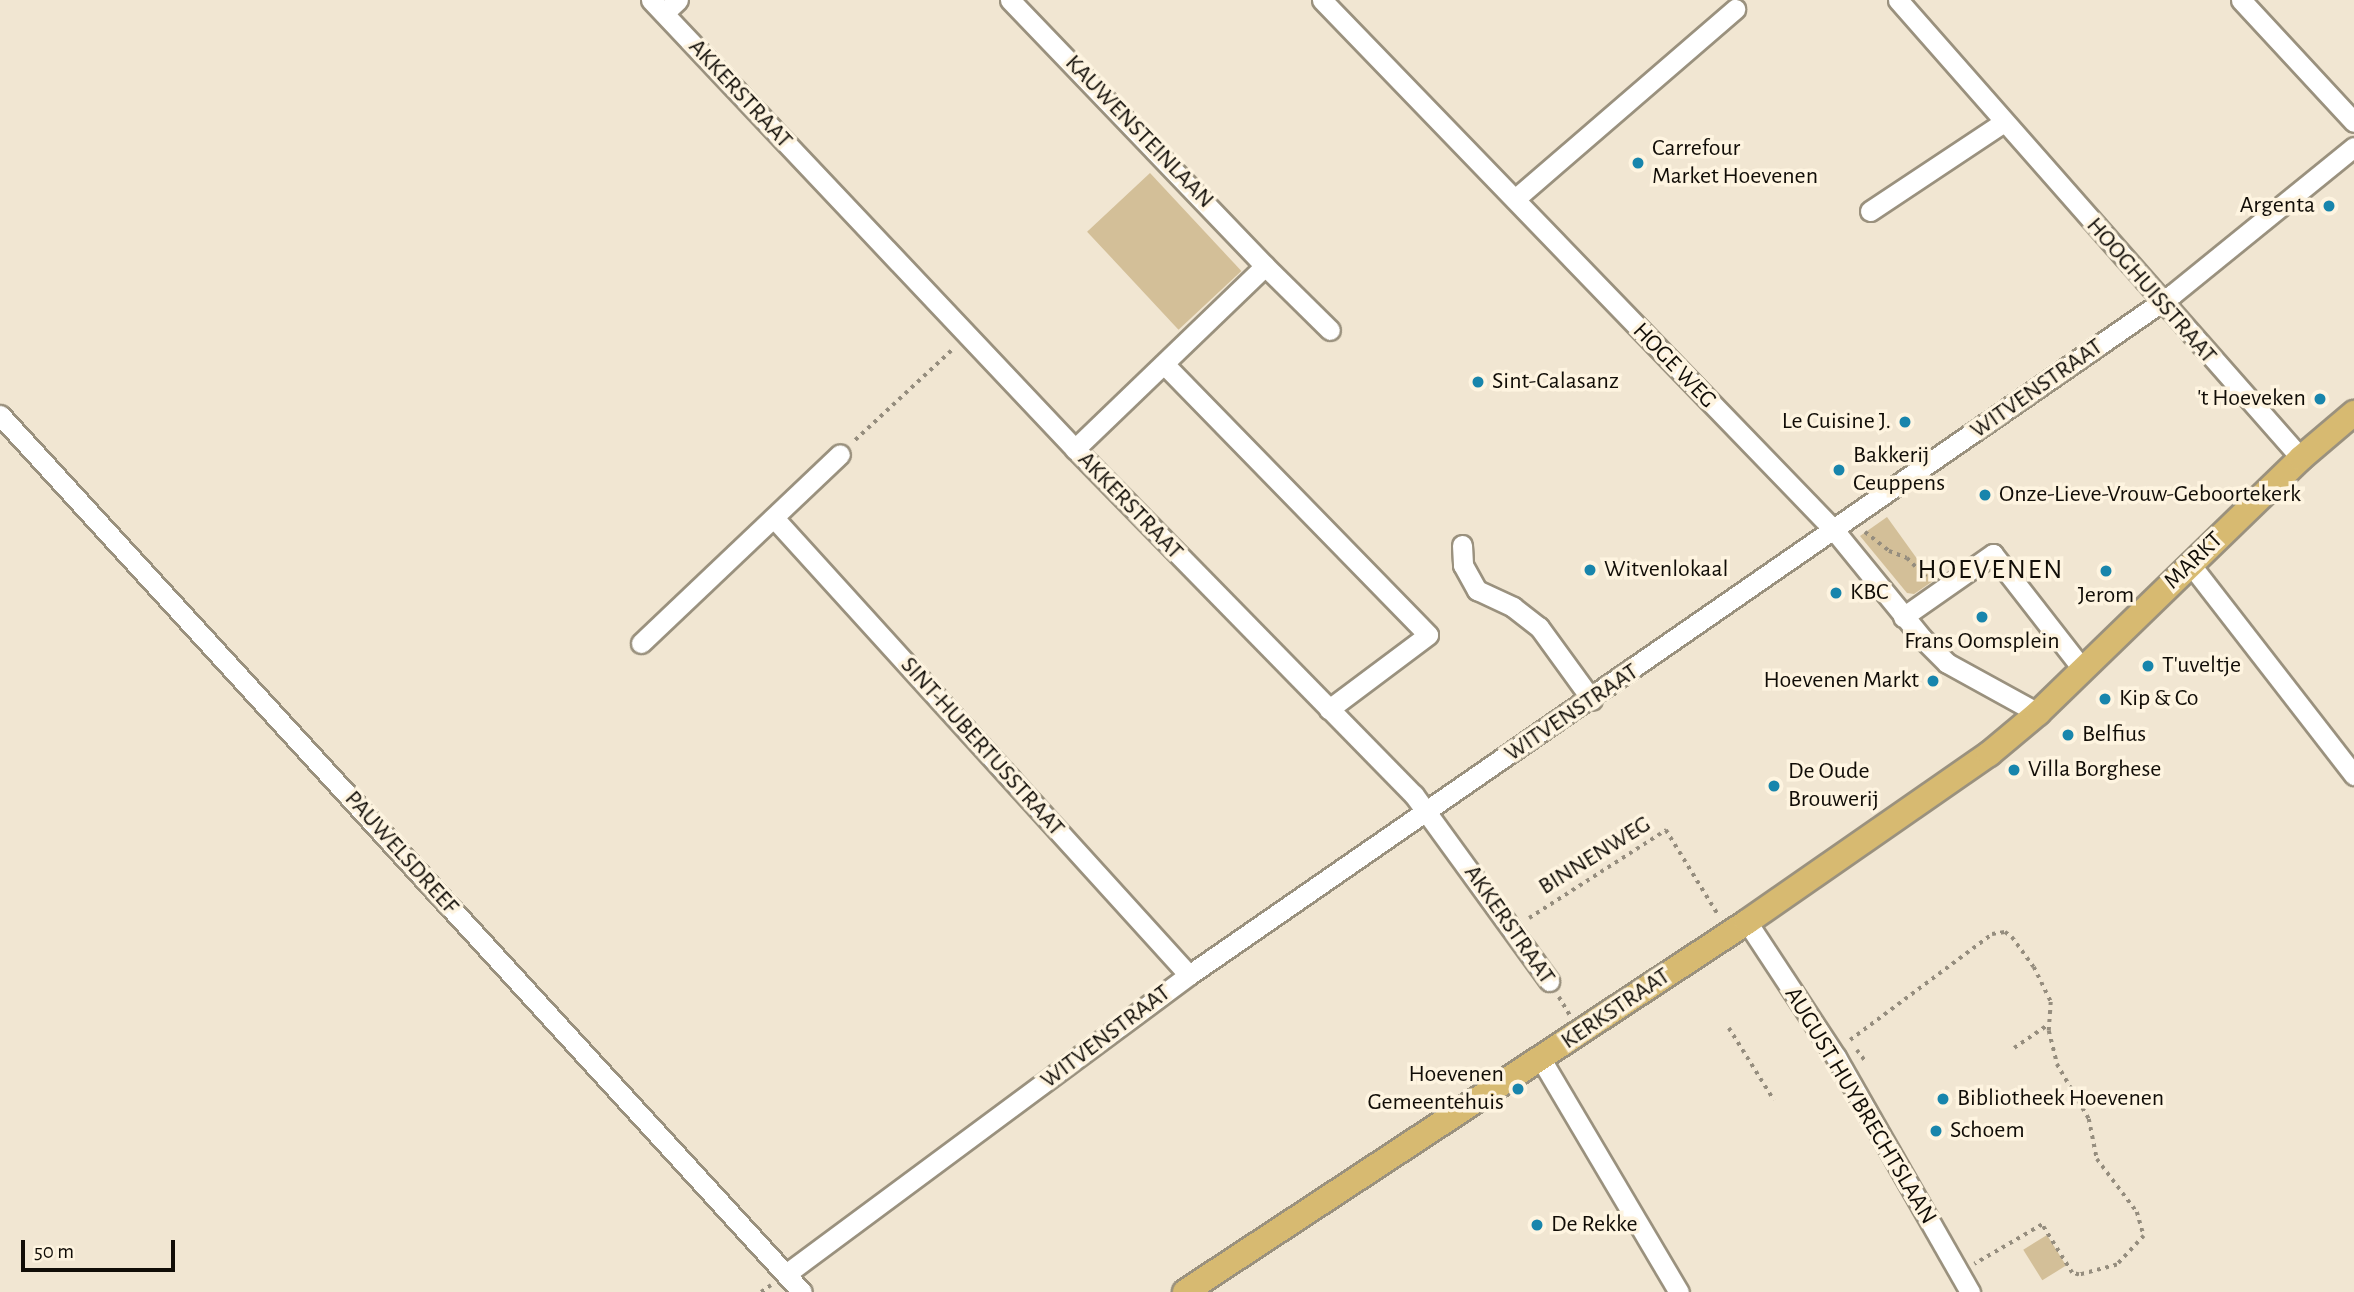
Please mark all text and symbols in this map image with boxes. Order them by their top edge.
street label: AKKERSTRAAT [682,33,798,155]
street label: KAUWENSTEINLAAN [1058,49,1220,215]
place label: Carrefour Market Hoevenen [1652,135,1818,191]
marker: Carrefour Market Hoevenen [1630,155,1646,171]
place label: Argenta [2240,192,2315,220]
marker: Argenta [2321,198,2337,214]
street label: HOOGHUISSTRAAT [2080,212,2222,370]
street label: HOGE WEG [1626,317,1722,415]
street label: WITVENSTRAAT [1965,333,2109,445]
place label: Sint-Calasanz [1492,368,1619,396]
marker: Sint-Calasanz [1470,374,1486,390]
place label: 't Hoeveken [2197,385,2306,413]
marker: 't Hoeveken [2312,391,2328,407]
place label: Le Cuisine J. [1782,408,1891,436]
marker: Le Cuisine J. [1897,414,1913,430]
place label: Bakkerij Ceuppens [1853,442,1945,498]
street label: AKKERSTRAAT [1071,446,1189,566]
marker: Bakkerij Ceuppens [1831,462,1847,478]
place label: Onze-Lieve-Vrouw-Geboortekerk [1999,481,2301,509]
marker: Onze-Lieve-Vrouw-Geboortekerk [1977,487,1993,503]
street label: MARKT [2159,526,2229,596]
district label: HOEVENEN [1919,553,2063,587]
place label: Witvenlokaal [1604,556,1728,584]
marker: Witvenlokaal [1582,562,1598,578]
marker: Jerom [2098,563,2114,579]
place label: KBC [1850,579,1888,607]
place label: Jerom [2078,582,2134,610]
marker: KBC [1828,585,1844,601]
marker: Frans Oomsplein [1974,609,1990,625]
place label: Frans Oomsplein [1904,628,2060,656]
street label: SINT-HUBERTUSSTRAAT [894,651,1070,843]
place label: T'uveltje [2162,652,2241,680]
street label: WITVENSTRAAT [1500,658,1644,768]
marker: T'uveltje [2140,658,2156,674]
place label: Hoevenen Markt [1764,667,1919,695]
marker: Hoevenen Markt [1925,673,1941,689]
place label: Kip & Co [2119,685,2199,713]
marker: Kip & Co [2097,691,2113,707]
place label: Belfius [2082,721,2146,749]
marker: Belfius [2060,727,2076,743]
place label: Villa Borghese [2028,756,2161,784]
place label: De Oude Brouwerij [1788,758,1879,814]
marker: Villa Borghese [2006,762,2022,778]
marker: De Oude Brouwerij [1766,778,1782,794]
street label: PAUWELSDREEF [338,785,464,921]
street label: BINNENWEG [1534,810,1656,902]
street label: AKKERSTRAAT [1457,860,1561,990]
street label: KERKSTRAAT [1556,962,1676,1056]
street label: WITVENSTRAAT [1035,979,1177,1095]
street label: AUGUST HUYBRECHTSLAAN [1778,982,1942,1230]
place label: Hoevenen Gemeentehuis [1368,1061,1504,1117]
marker: Hoevenen Gemeentehuis [1510,1081,1526,1097]
place label: Bibliotheek Hoevenen [1957,1085,2164,1113]
marker: Bibliotheek Hoevenen [1935,1091,1951,1107]
place label: Schoem [1950,1117,2025,1145]
marker: Schoem [1928,1123,1944,1139]
place label: De Rekke [1551,1211,1638,1239]
marker: De Rekke [1529,1217,1545,1233]
scale bar [24,1226,178,1270]
text: 50 m [34,1241,74,1262]

